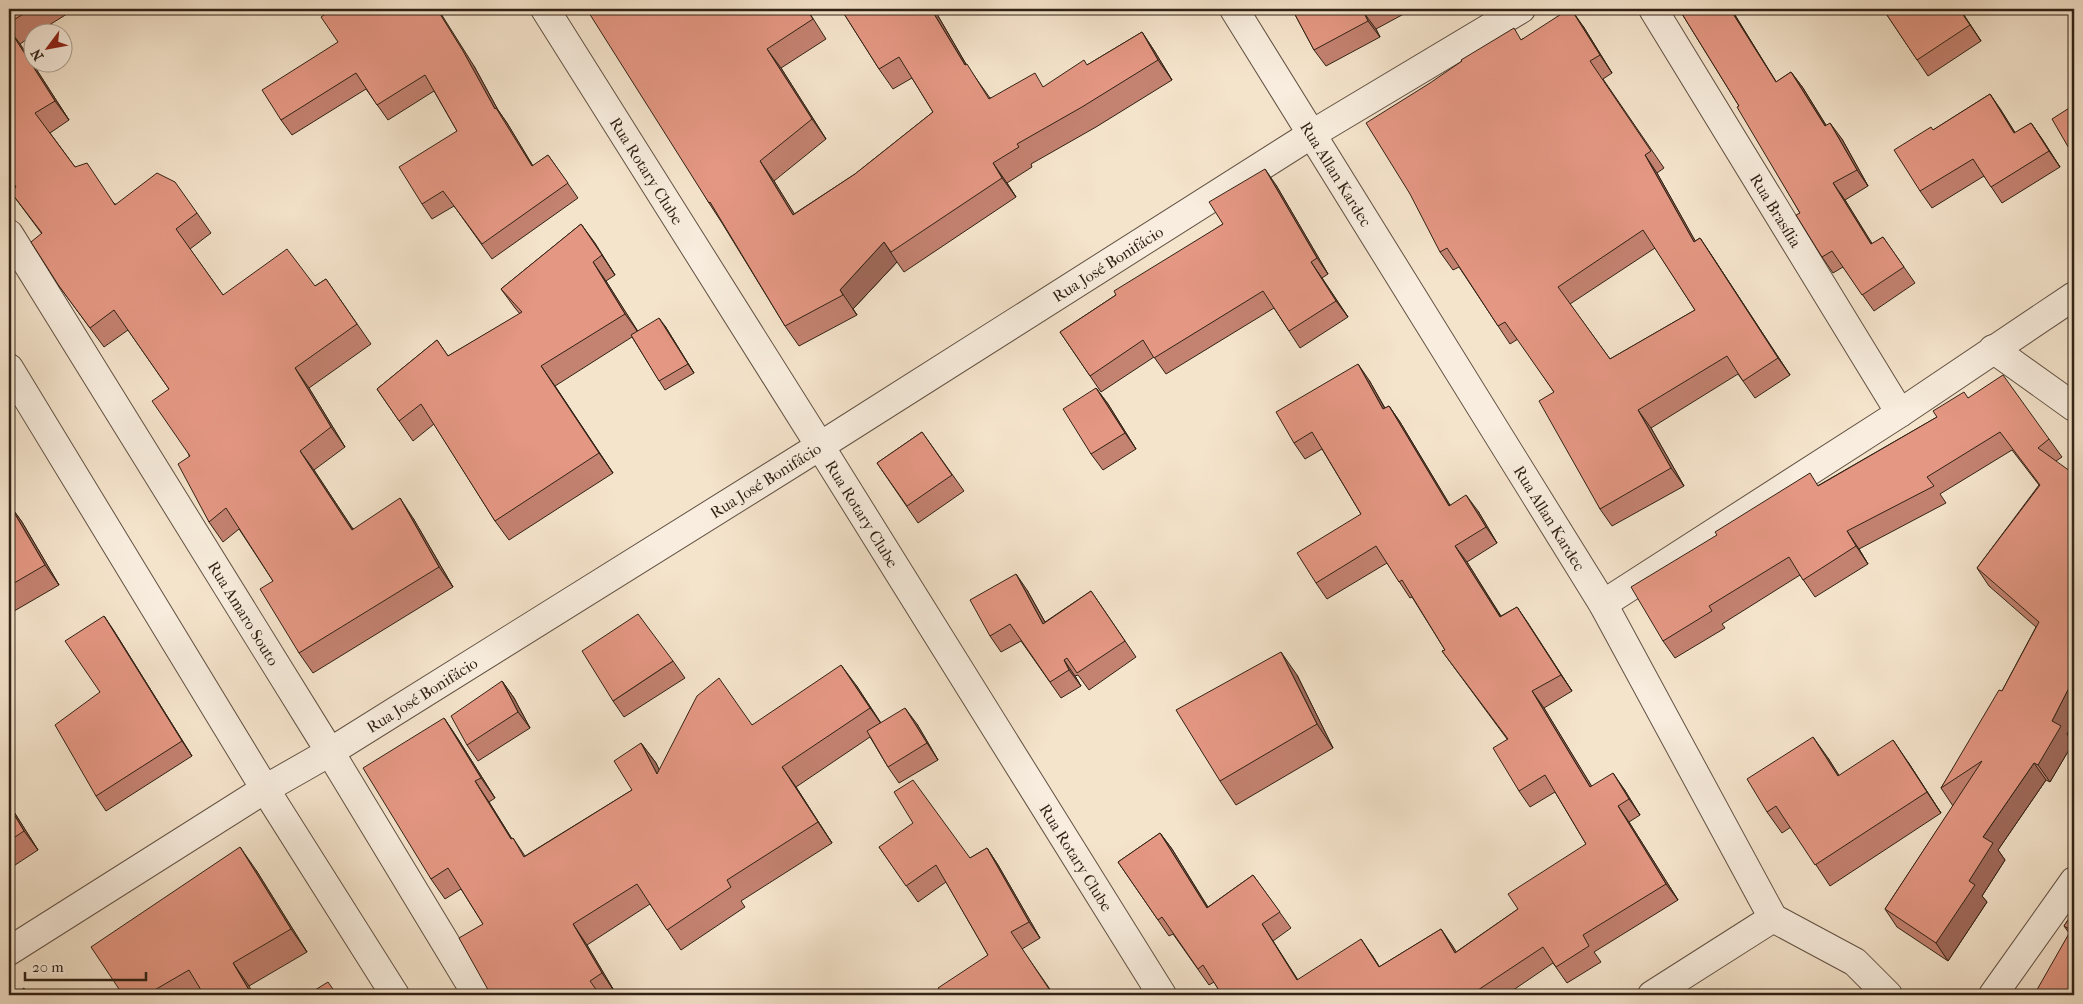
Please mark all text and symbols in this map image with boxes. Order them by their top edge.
north arrow [22,22,72,72]
text: N [27,45,47,64]
street label: Rua Rotary Clube [606,114,687,228]
street label: Rua Allan Kardec [1296,118,1376,230]
street label: Rua Brasília [1746,170,1806,252]
street label: Rua José Bonifácio [1049,222,1167,306]
street label: Rua José Bonifácio [707,439,825,522]
street label: Rua Rotary Clube [821,457,902,571]
street label: Rua Allan Kardec [1510,462,1589,574]
street label: Rua Amaro Souto [204,557,283,669]
street label: Rua José Bonifácio [363,653,481,737]
street label: Rua Rotary Clube [1035,800,1116,915]
scale bar [25,949,146,981]
text: 20 m [32,958,64,976]

